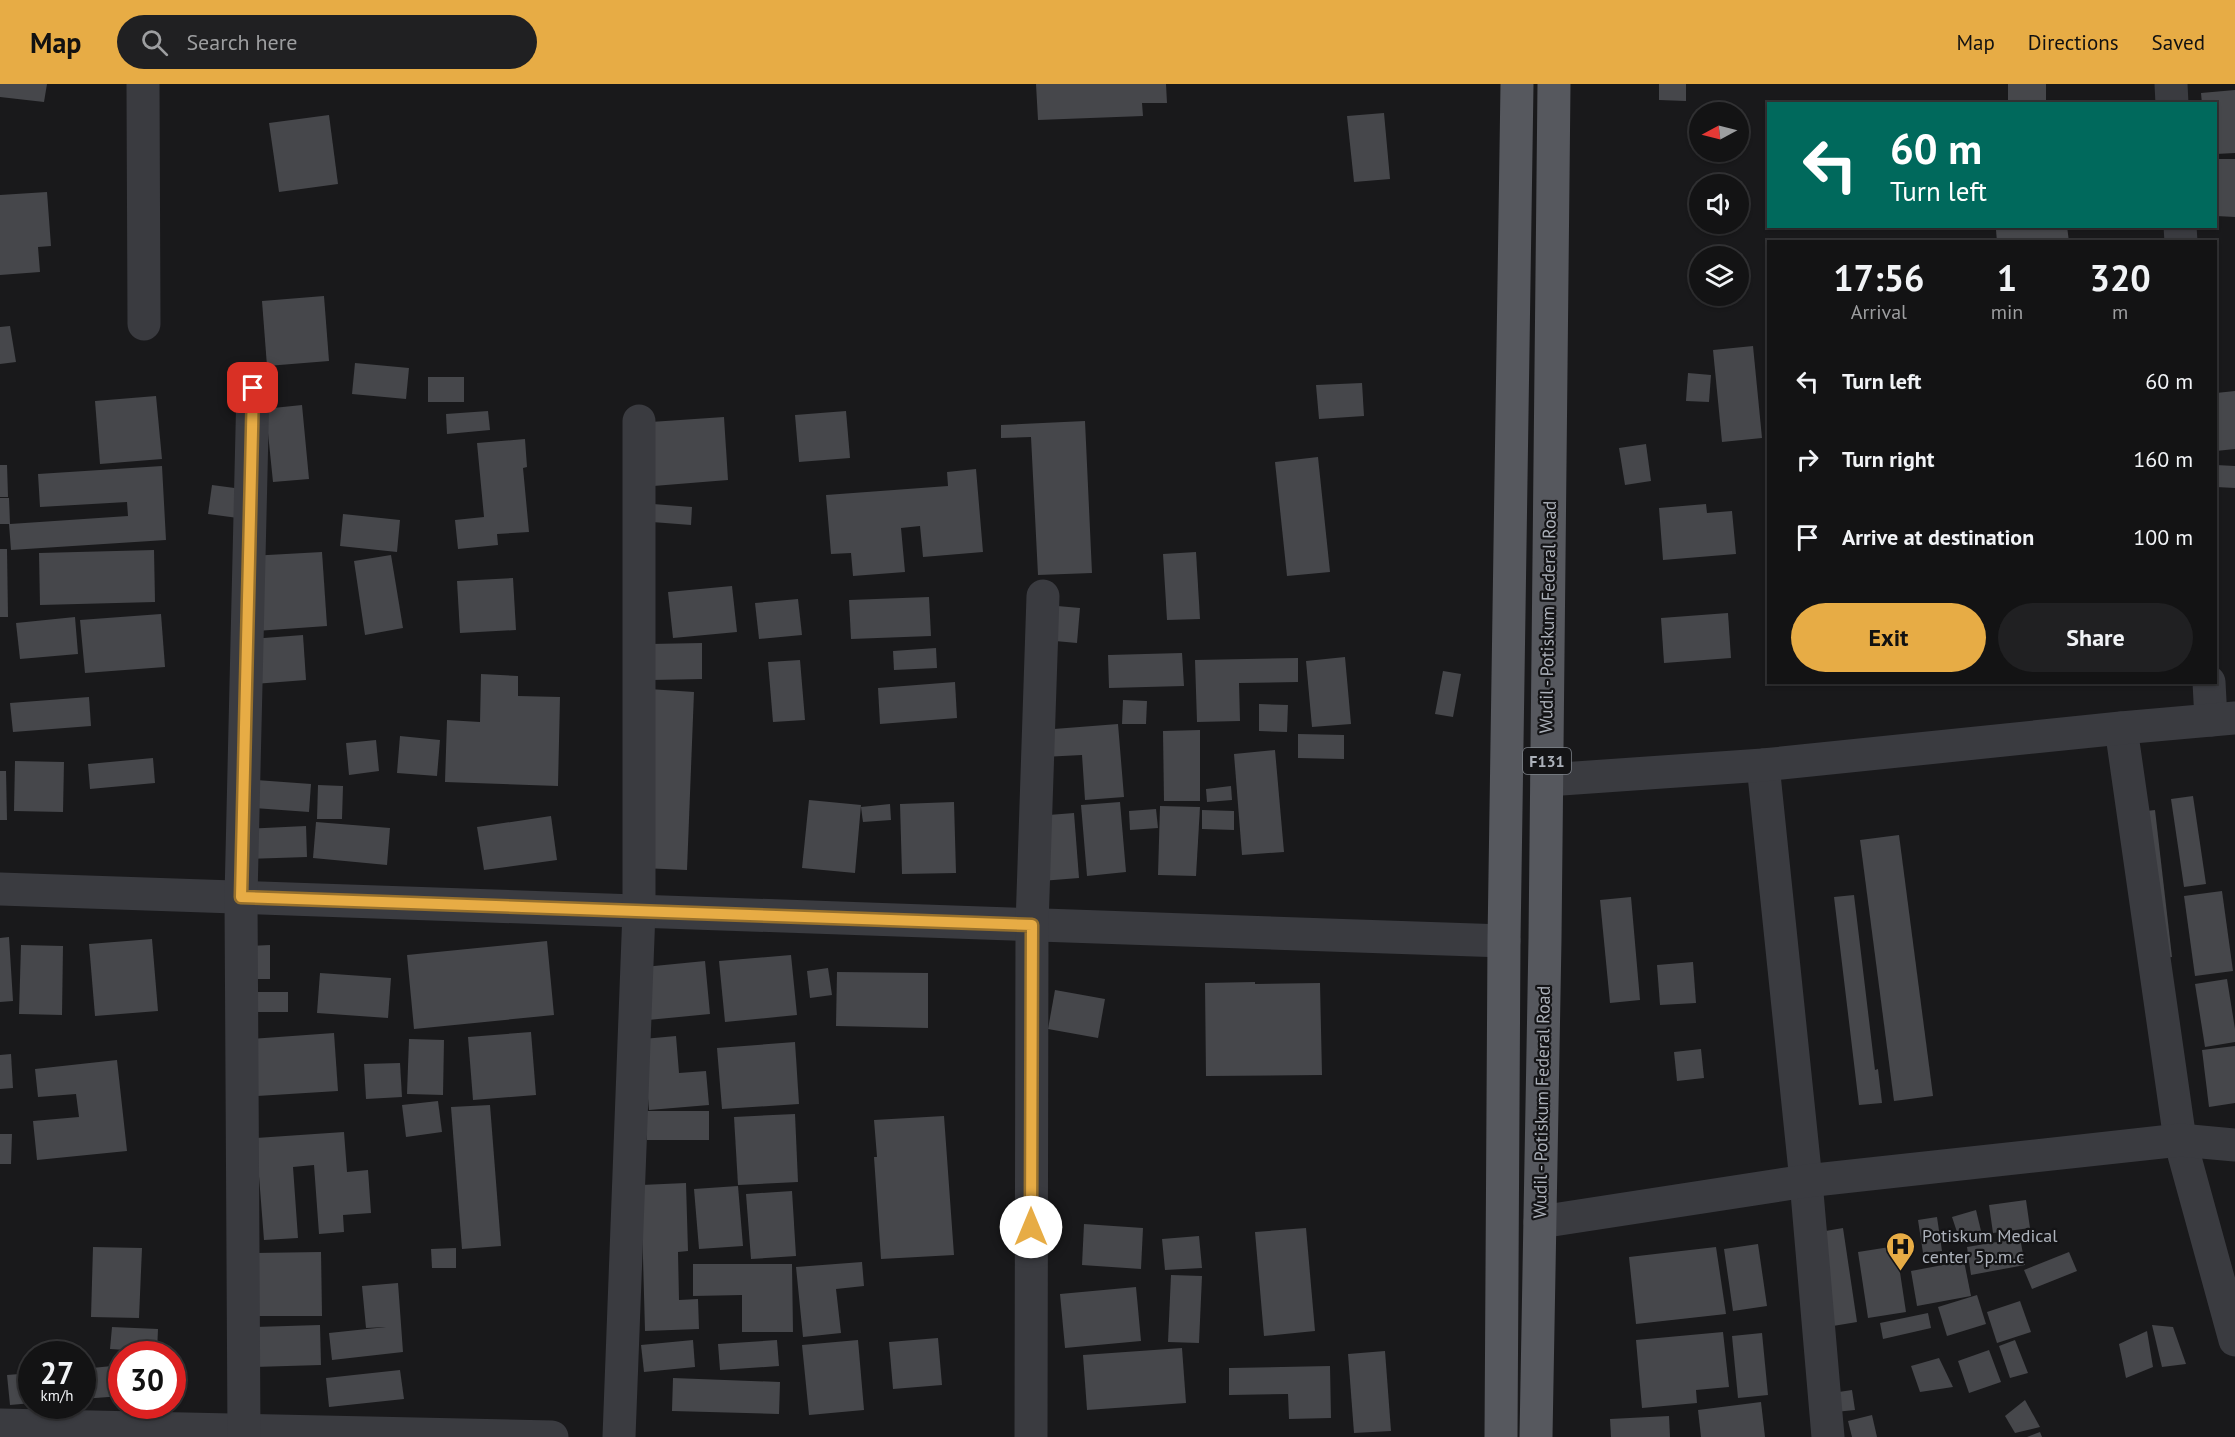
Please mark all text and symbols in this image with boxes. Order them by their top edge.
search box [117,15,537,69]
text: Map [30,24,81,61]
icon: search [138,26,171,59]
text: Search here [186,28,297,56]
text: Map [1956,29,1995,56]
text: Directions [2028,29,2119,56]
text: Saved [2152,29,2205,56]
north arrow [1689,102,1749,162]
map controls [1689,102,1749,306]
text: 60 m [1890,121,1982,176]
icon: left [1791,126,1869,204]
button: sound [1689,174,1749,234]
text: Turn left [1890,174,1987,208]
button: layers [1689,246,1749,306]
text: 17:56 [1833,254,1925,301]
text: 1 [1997,254,2017,301]
text: 320 [2090,254,2151,301]
text: Arrival [1851,299,1907,325]
text: min [1991,299,2023,325]
text: m [2112,299,2128,325]
pin [227,362,278,413]
icon: left [1791,365,1824,398]
text: Turn left [1842,367,1922,395]
text: 60 m [2145,367,2193,395]
icon: arrive [236,371,269,404]
icon: right [1791,443,1824,476]
text: Turn right [1842,445,1934,473]
text: 160 m [2133,445,2193,473]
street label: Wudil - Potiskum Federal Road [1534,500,1561,734]
icon: arrive [1791,521,1824,554]
text: Arrive at destination [1842,523,2034,551]
text: 100 m [2133,523,2193,551]
button: Exit [1791,603,1986,672]
button: Share [1998,603,2193,672]
road number: F131 [1523,748,1571,774]
street label: Wudil - Potiskum Federal Road [1528,985,1555,1219]
position arrow [999,1195,1063,1259]
place label: Potiskum Medical center 5p.m.c [1922,1224,2058,1268]
hospital icon: Potiskum Medical center 5p.m.c [1885,1230,1917,1272]
speed limit sign: 30 [108,1341,186,1419]
text: 27 [40,1353,74,1392]
text: km/h [41,1386,73,1405]

